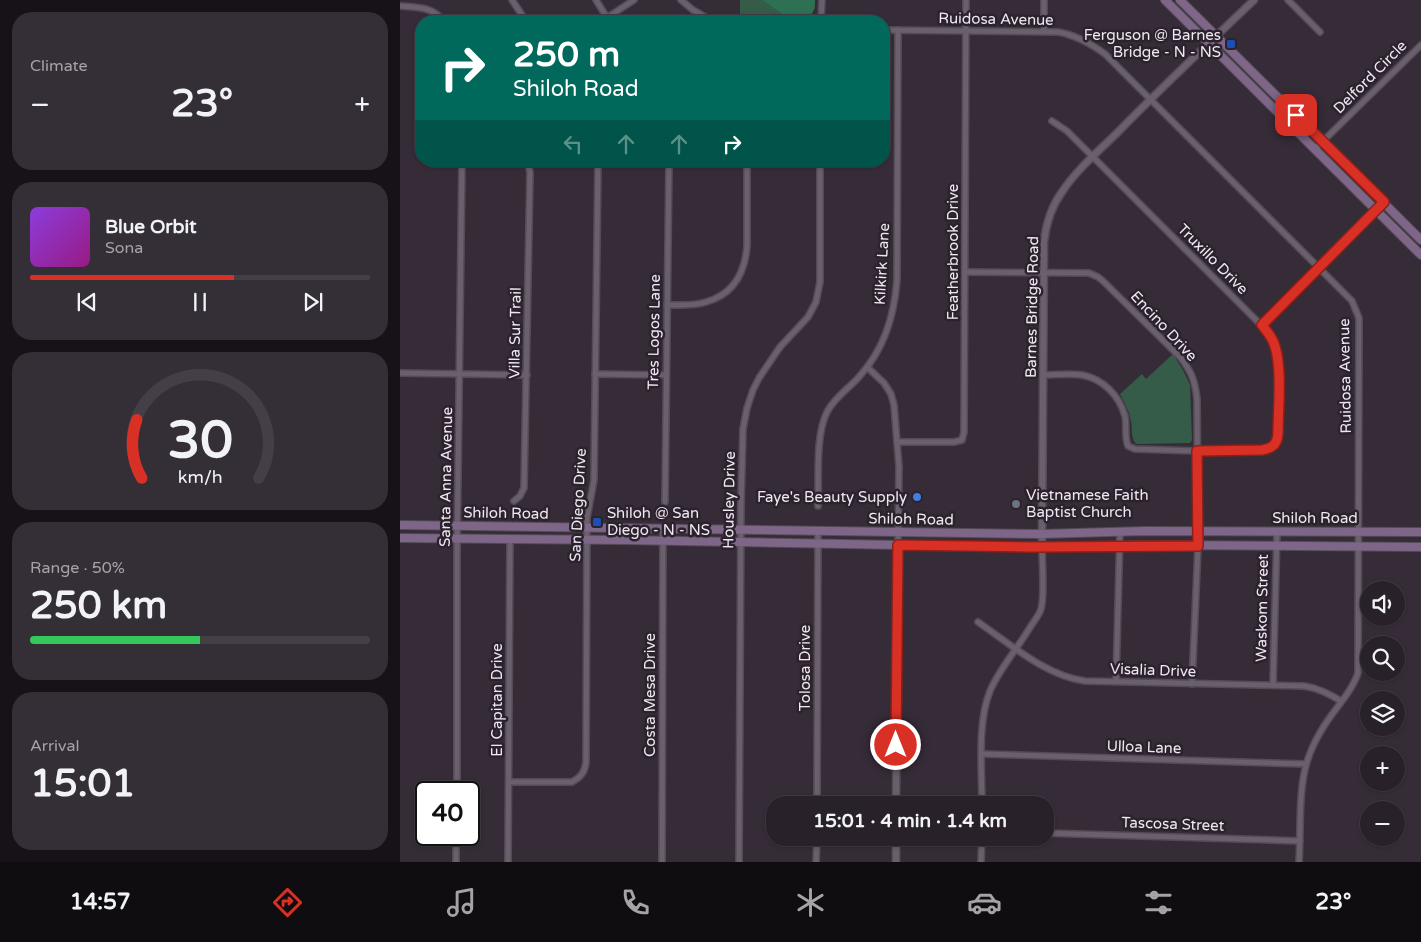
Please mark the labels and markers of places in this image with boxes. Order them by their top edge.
place label: Ferguson @ Barnes Bridge - N - NS [1084,26,1221,61]
marker: Ferguson @ Barnes Bridge - N - NS [1225,38,1237,50]
pin [1275,94,1317,136]
place label: Vietnamese Faith Baptist Church [1026,486,1149,521]
place label: Faye's Beauty Supply [757,488,907,506]
marker: Faye's Beauty Supply [911,491,923,503]
marker: Vietnamese Faith Baptist Church [1010,498,1022,510]
place label: Shiloh @ San Diego - N - NS [607,504,710,539]
marker: Shiloh @ San Diego - N - NS [591,516,603,528]

